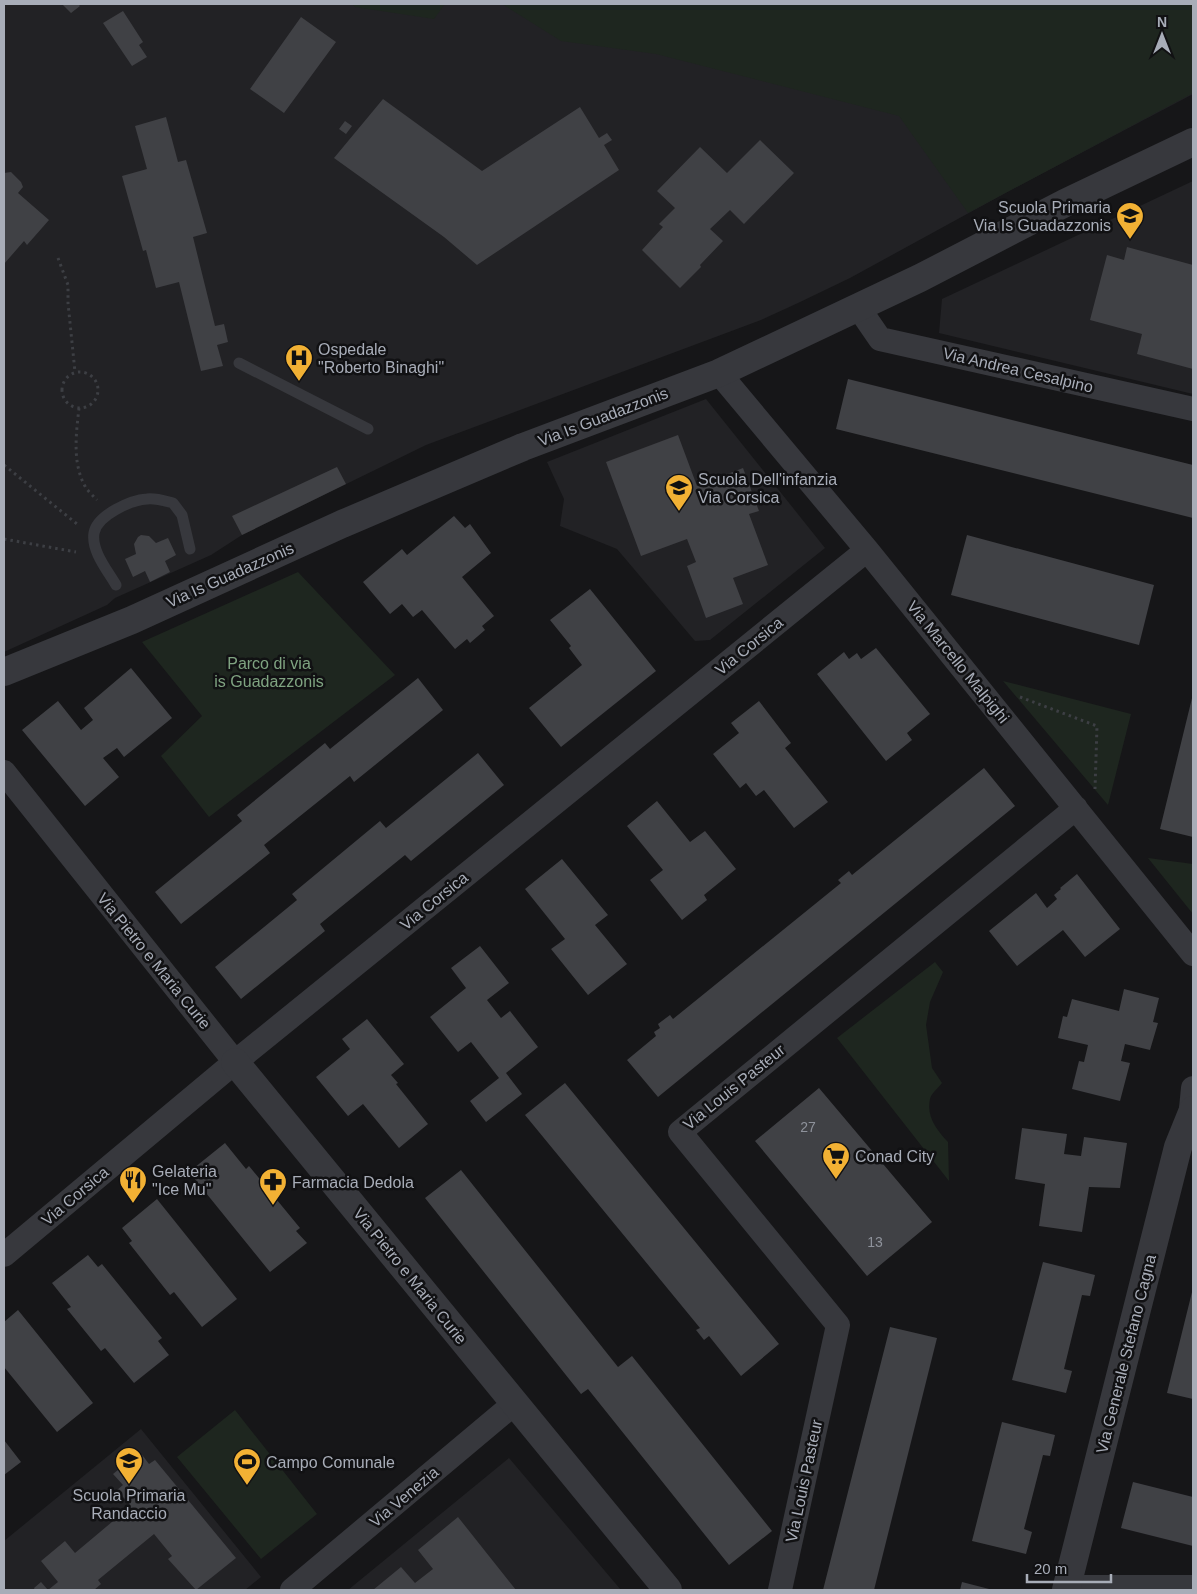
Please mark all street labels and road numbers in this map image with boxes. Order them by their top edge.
street label: Via Andrea Cesalpino [941,344,1095,396]
street label: Via Is Guadazzonis [536,384,670,450]
street label: Via Is Guadazzonis [164,539,296,611]
street label: Via Marcello Malpighi [904,598,1012,726]
street label: Via Corsica [712,614,786,678]
street label: Via Corsica [397,869,471,933]
street label: Via Pietro e Maria Curie [94,890,214,1032]
street label: Via Louis Pasteur [680,1041,788,1133]
street label: Via Corsica [38,1163,112,1229]
street label: Via Pietro e Maria Curie [350,1205,470,1347]
street label: Via Generale Stefano Cagna [1093,1253,1159,1455]
street label: Via Louis Pasteur [783,1417,825,1544]
street label: Via Venezia [366,1463,442,1531]

